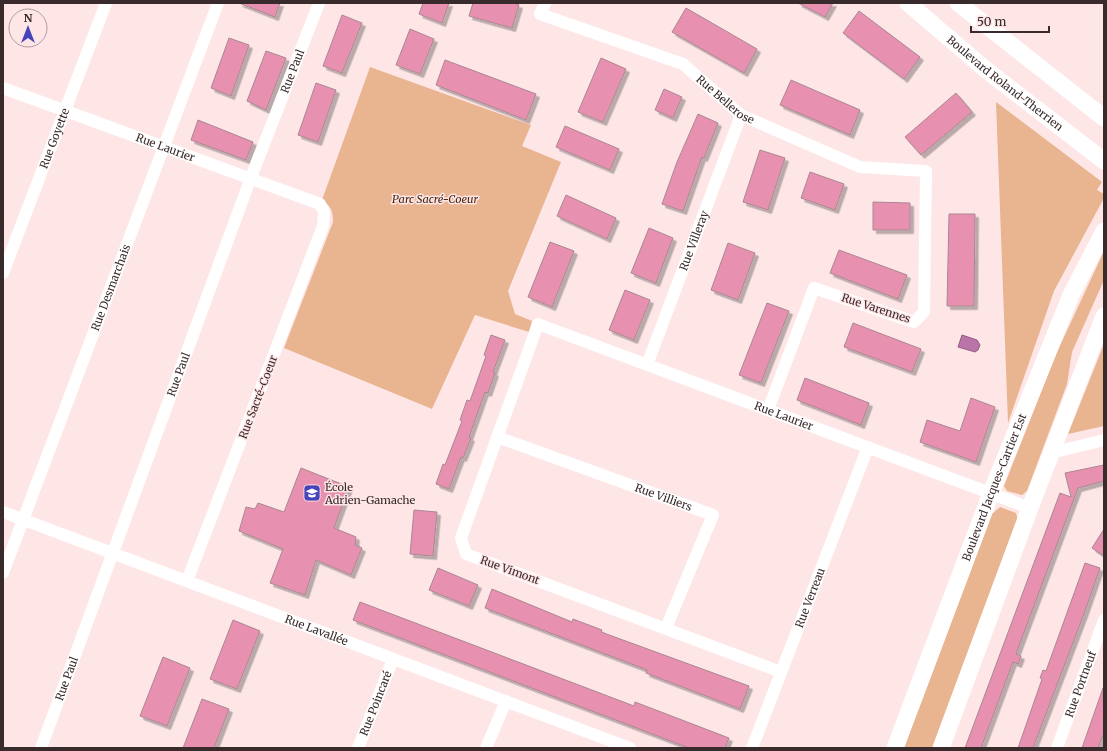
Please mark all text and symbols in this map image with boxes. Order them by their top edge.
north arrow [8,8,48,48]
scale bar [971,8,1049,34]
text: N [24,11,33,25]
text: 50 m [977,14,1006,29]
street label: Boulevard Roland-Therrien [944,33,1067,134]
street label: Rue Paul [278,47,307,95]
street label: Rue Bellerose [693,72,757,127]
street label: Rue Goyette [36,106,72,171]
street label: Rue Laurier [134,130,197,165]
park label: Parc Sacré-Coeur [392,192,478,206]
street label: Rue Villeray [676,208,712,272]
street label: Rue Desmarchais [88,242,133,333]
street label: Rue Varennes [840,290,912,326]
street label: Rue Paul [164,350,193,398]
street label: Rue Sacré-Coeur [236,353,280,441]
street label: Rue Laurier [752,399,815,433]
street label: Boulevard Jacques-Cartier Est [959,411,1030,563]
place label: École Adrien-Gamache [324,480,416,507]
street label: Rue Villiers [633,480,694,514]
school or university icon: École Adrien-Gamache [302,483,322,503]
street label: Rue Vimont [478,553,542,587]
street label: Rue Verreau [792,566,828,630]
street label: Rue Lavallée [283,612,350,648]
street label: Rue Portneuf [1062,648,1099,719]
street label: Rue Paul [52,654,81,702]
street label: Rue Poincaré [356,669,395,738]

